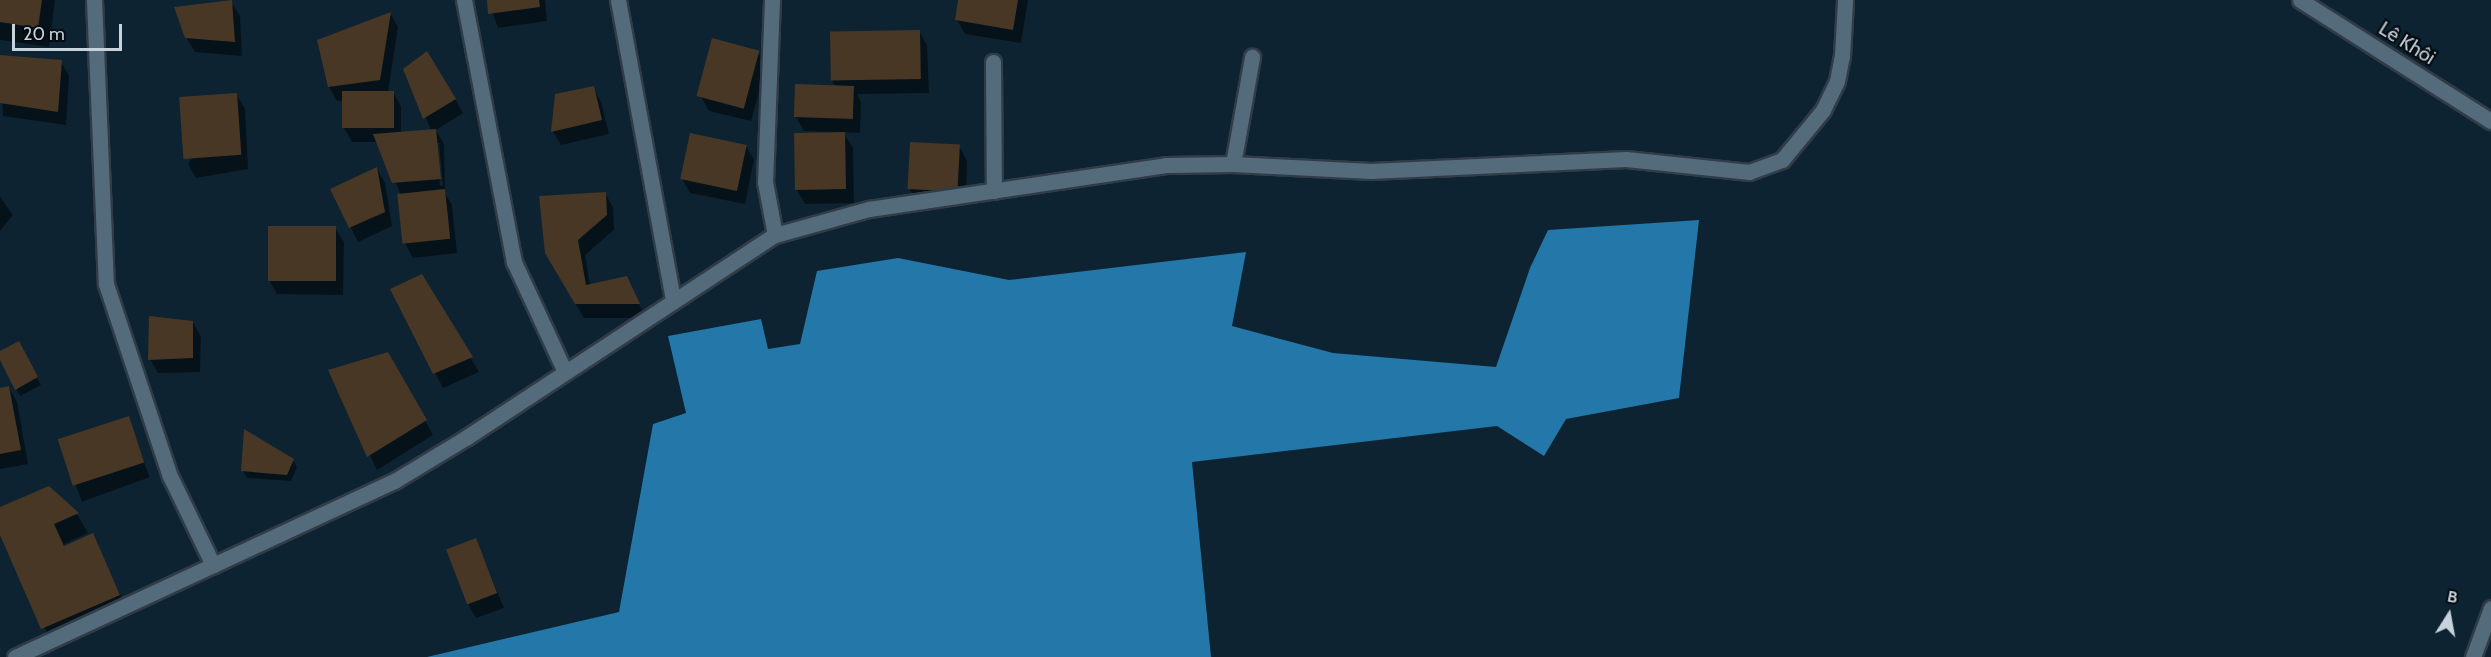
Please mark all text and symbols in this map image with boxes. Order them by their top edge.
scale bar [15,12,124,50]
street label: Lê Khôi [2374,16,2440,70]
text: 20 m [23,23,65,45]
north arrow [2419,585,2479,645]
text: B [2446,587,2459,607]

